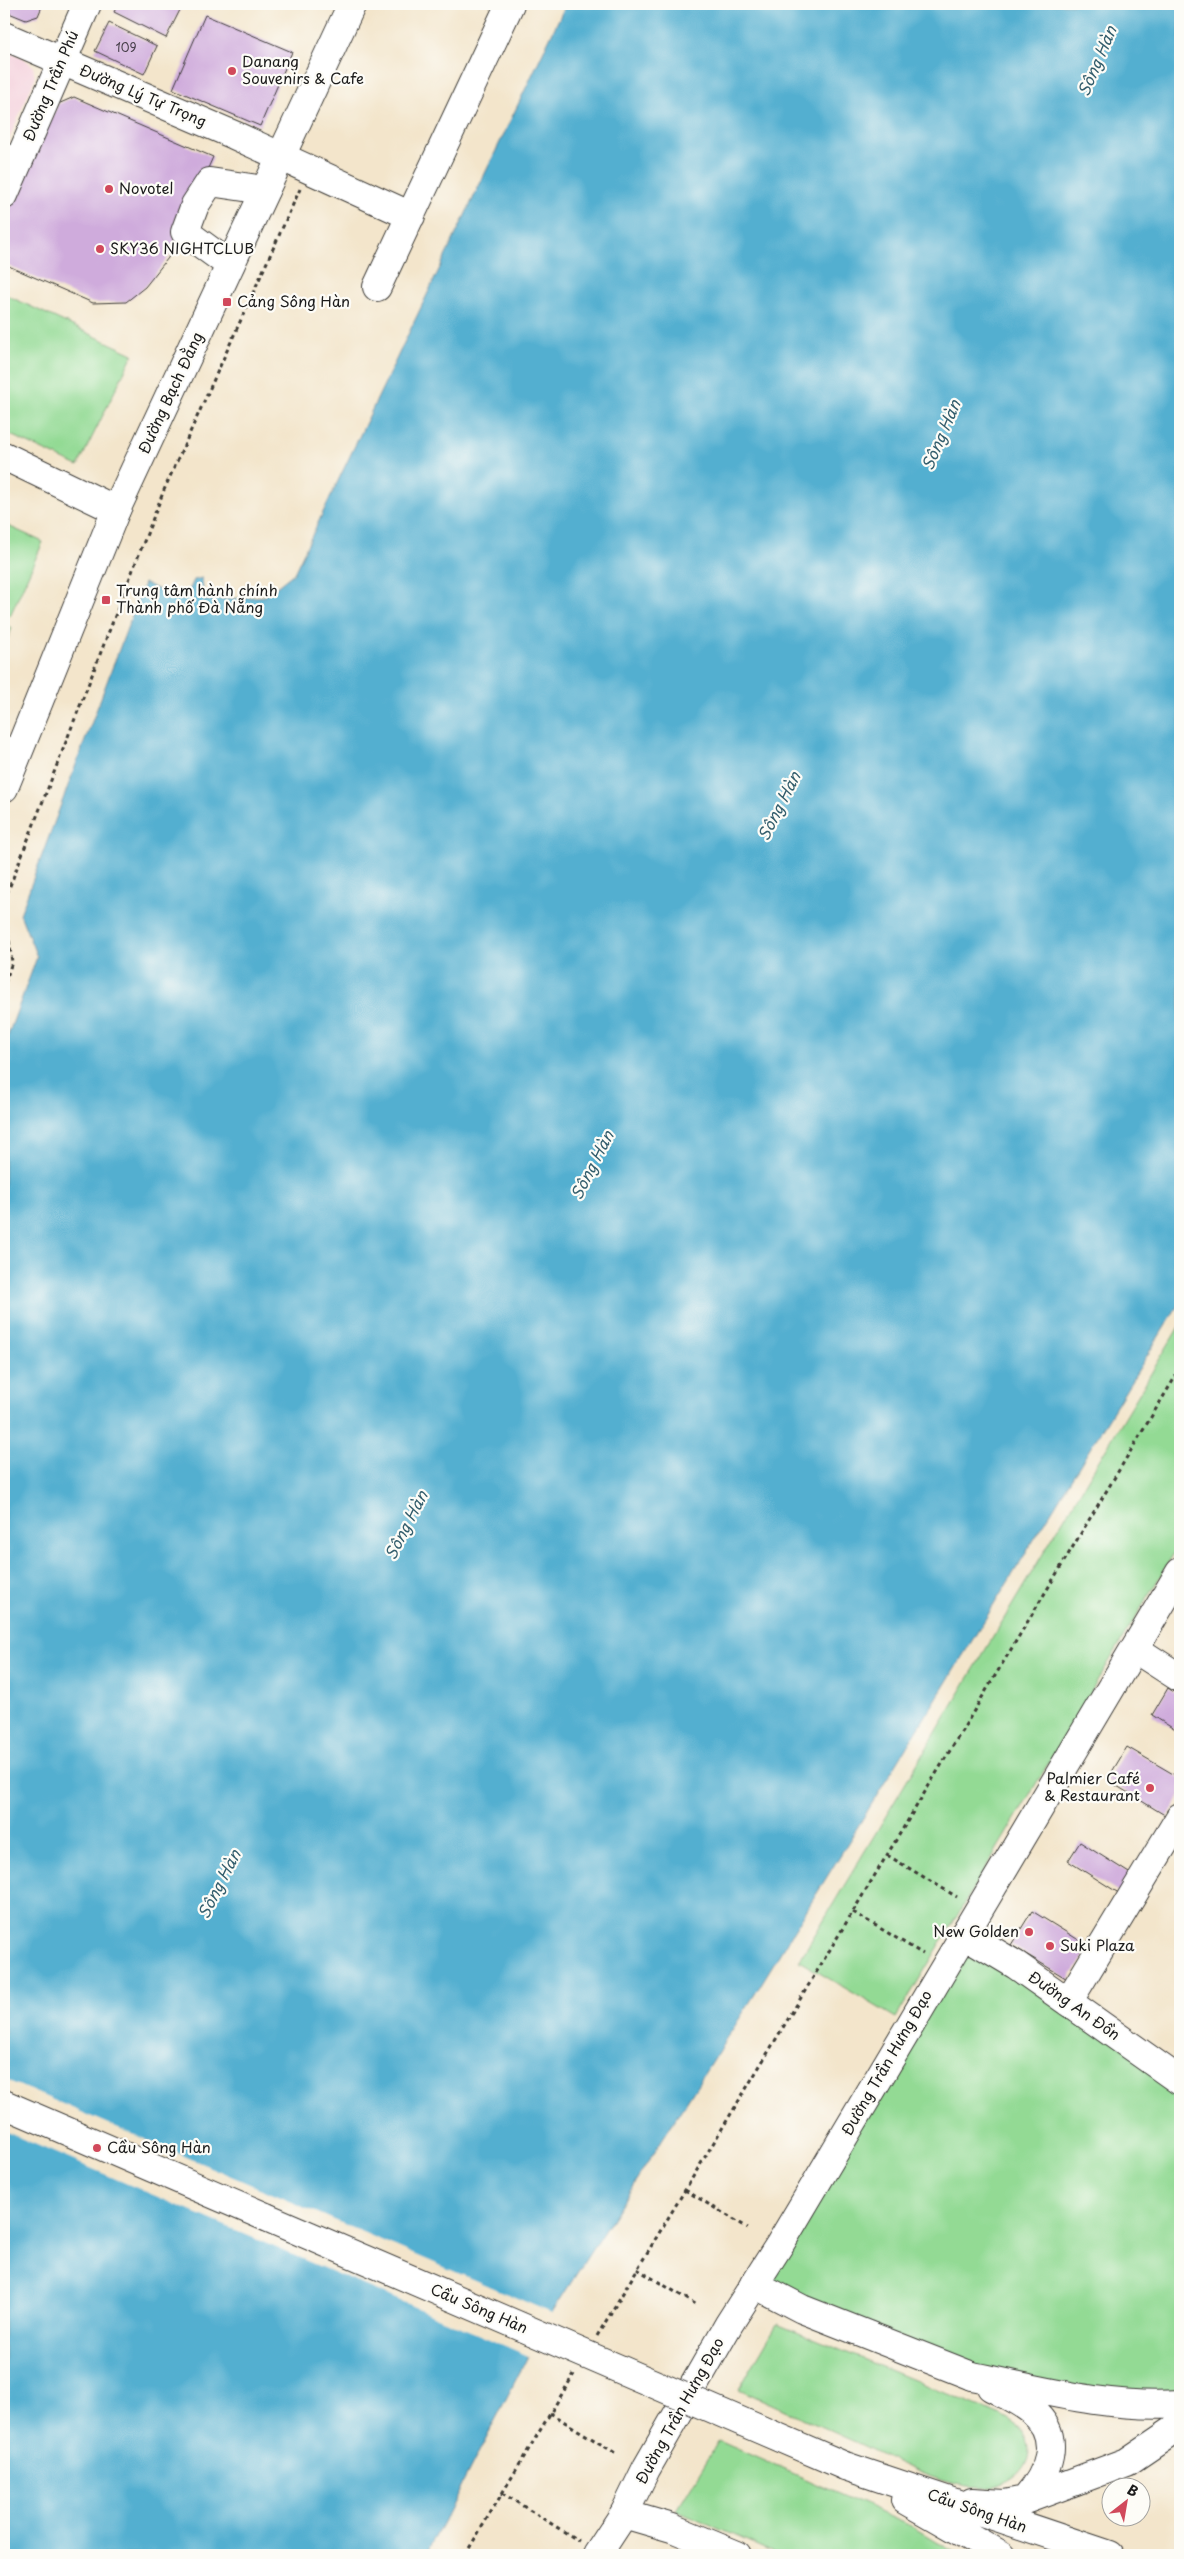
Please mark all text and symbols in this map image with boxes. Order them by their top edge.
water label: Sông Hàn [1070,20,1122,100]
street label: Đường Trần Phú [16,26,83,144]
house number: 109 [115,38,137,56]
place label: Danang Souvenirs & Cafe [242,49,364,89]
street label: Đường Lý Tự Trọng [76,57,211,132]
marker: Danang Souvenirs & Cafe [226,65,238,77]
place label: Novotel [119,176,173,199]
marker: Novotel [103,183,115,195]
place label: SKY36 NIGHTCLUB [110,236,254,259]
marker: SKY36 NIGHTCLUB [94,243,106,255]
place label: Cảng Sông Hàn [237,289,350,312]
marker: Cảng Sông Hàn [221,296,233,308]
street label: Đường Bạch Đằng [131,328,208,457]
water label: Sông Hàn [914,394,966,474]
place label: Trung tâm hành chính Thành phố Đà Nẵng [116,578,278,618]
marker: Trung tâm hành chính Thành phố Đà Nẵng [100,594,112,606]
water label: Sông Hàn [751,766,806,844]
water label: Sông Hàn [564,1125,619,1203]
water label: Sông Hàn [378,1485,433,1563]
place label: Palmier Café & Restaurant [1044,1766,1140,1806]
marker: Palmier Café & Restaurant [1144,1782,1156,1794]
water label: Sông Hàn [191,1844,246,1922]
place label: New Golden [933,1919,1019,1942]
marker: New Golden [1023,1926,1035,1938]
place label: Suki Plaza [1060,1933,1135,1956]
marker: Suki Plaza [1044,1940,1056,1952]
street label: Đường An Đồn [1024,1964,1126,2045]
street label: Đường Trần Hưng Đạo [835,1985,937,2139]
place label: Cầu Sông Hàn [107,2135,211,2158]
marker: Cầu Sông Hàn [91,2142,103,2154]
street label: Cầu Sông Hàn [427,2277,532,2339]
street label: Đường Trần Hưng Đạo [629,2333,729,2488]
north arrow [1102,2476,1152,2526]
text: B [1123,2479,1142,2502]
street label: Cầu Sông Hàn [925,2482,1030,2537]

